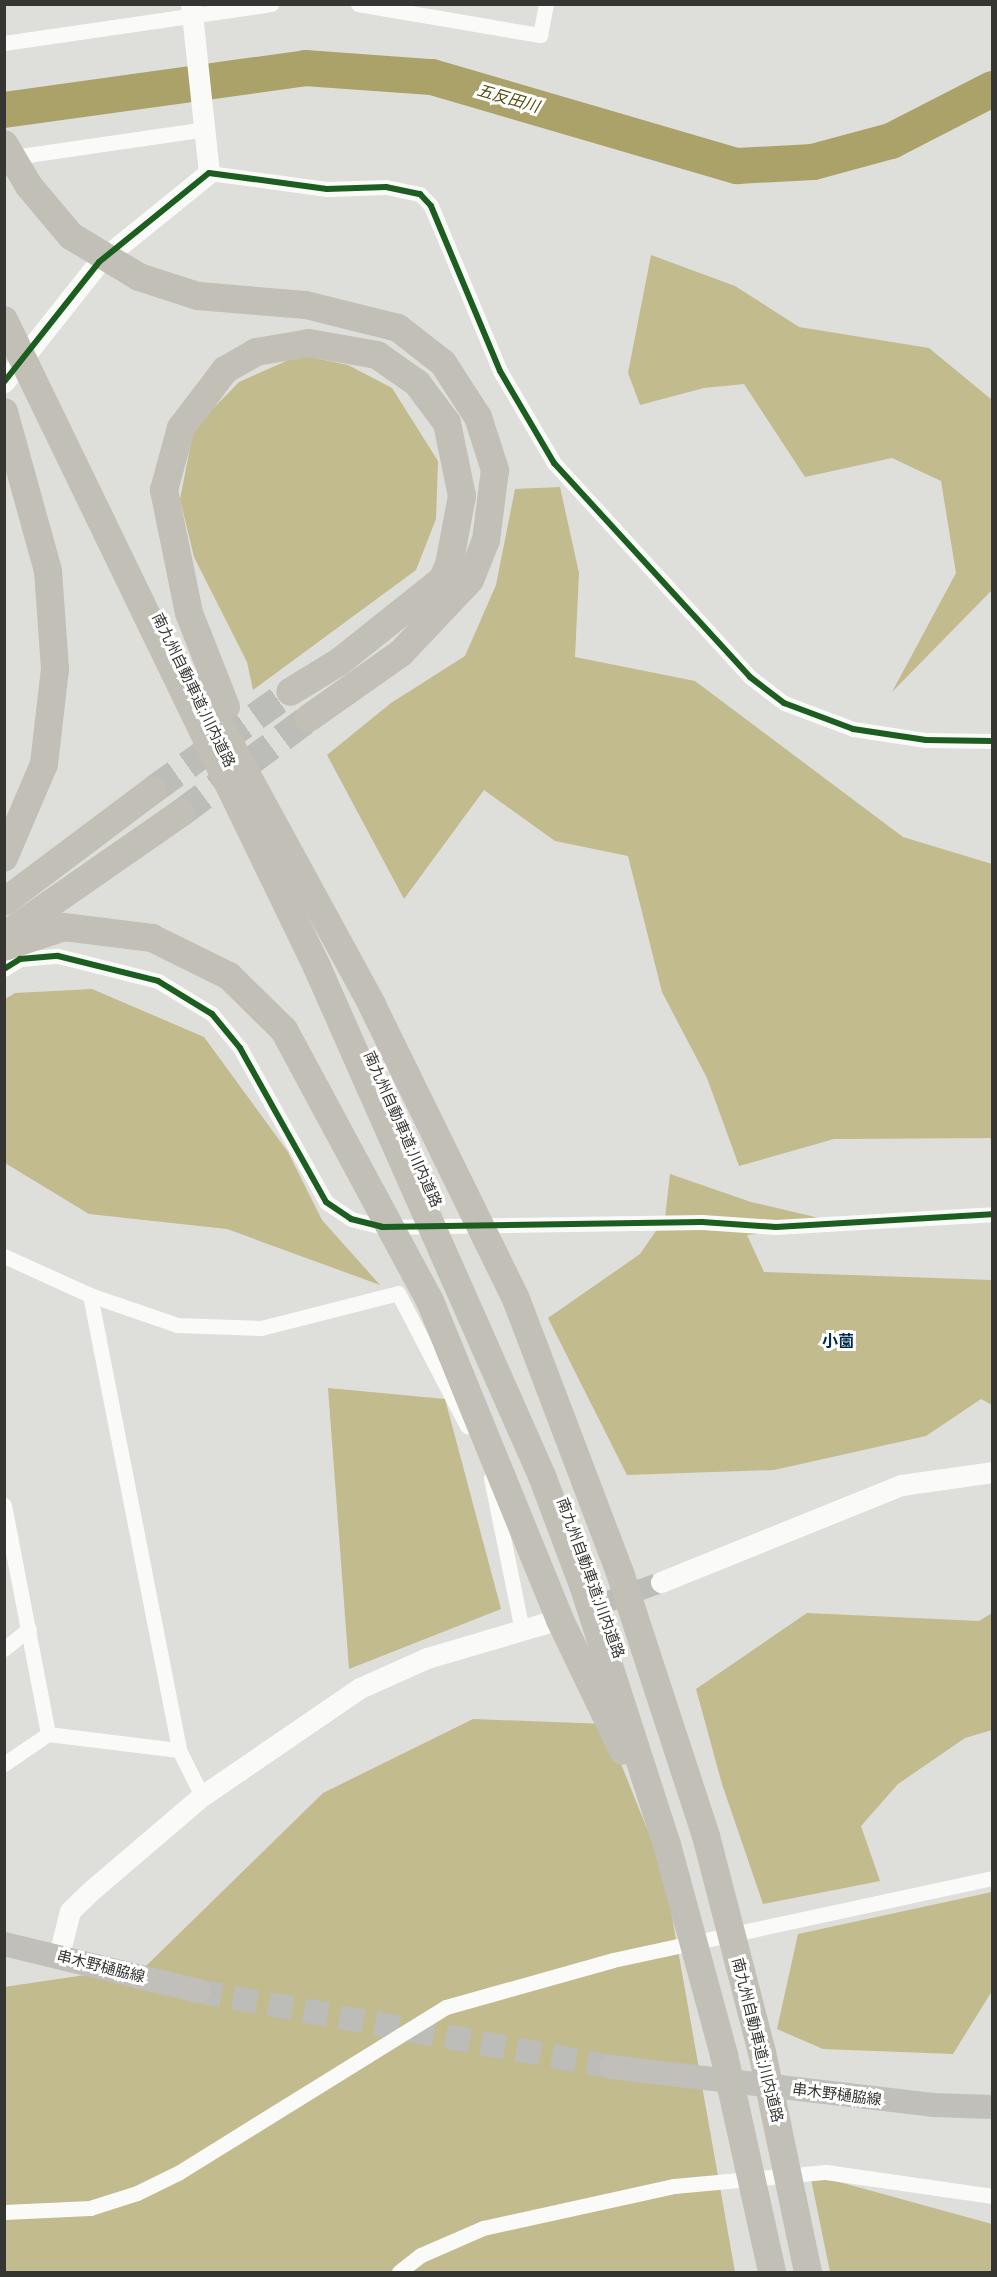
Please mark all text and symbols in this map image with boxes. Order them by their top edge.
water label: 五反田川 [475,81,541,117]
street label: 南九州自動車道;川内道路 [149,610,239,770]
street label: 南九州自動車道;川内道路 [360,1048,446,1210]
district label: 小薗 [822,1332,854,1352]
street label: 南九州自動車道;川内道路 [554,1495,628,1661]
street label: 串木野樋脇線 [55,1946,147,1986]
street label: 南九州自動車道;川内道路 [729,1956,787,2124]
street label: 串木野樋脇線 [791,2080,883,2108]

